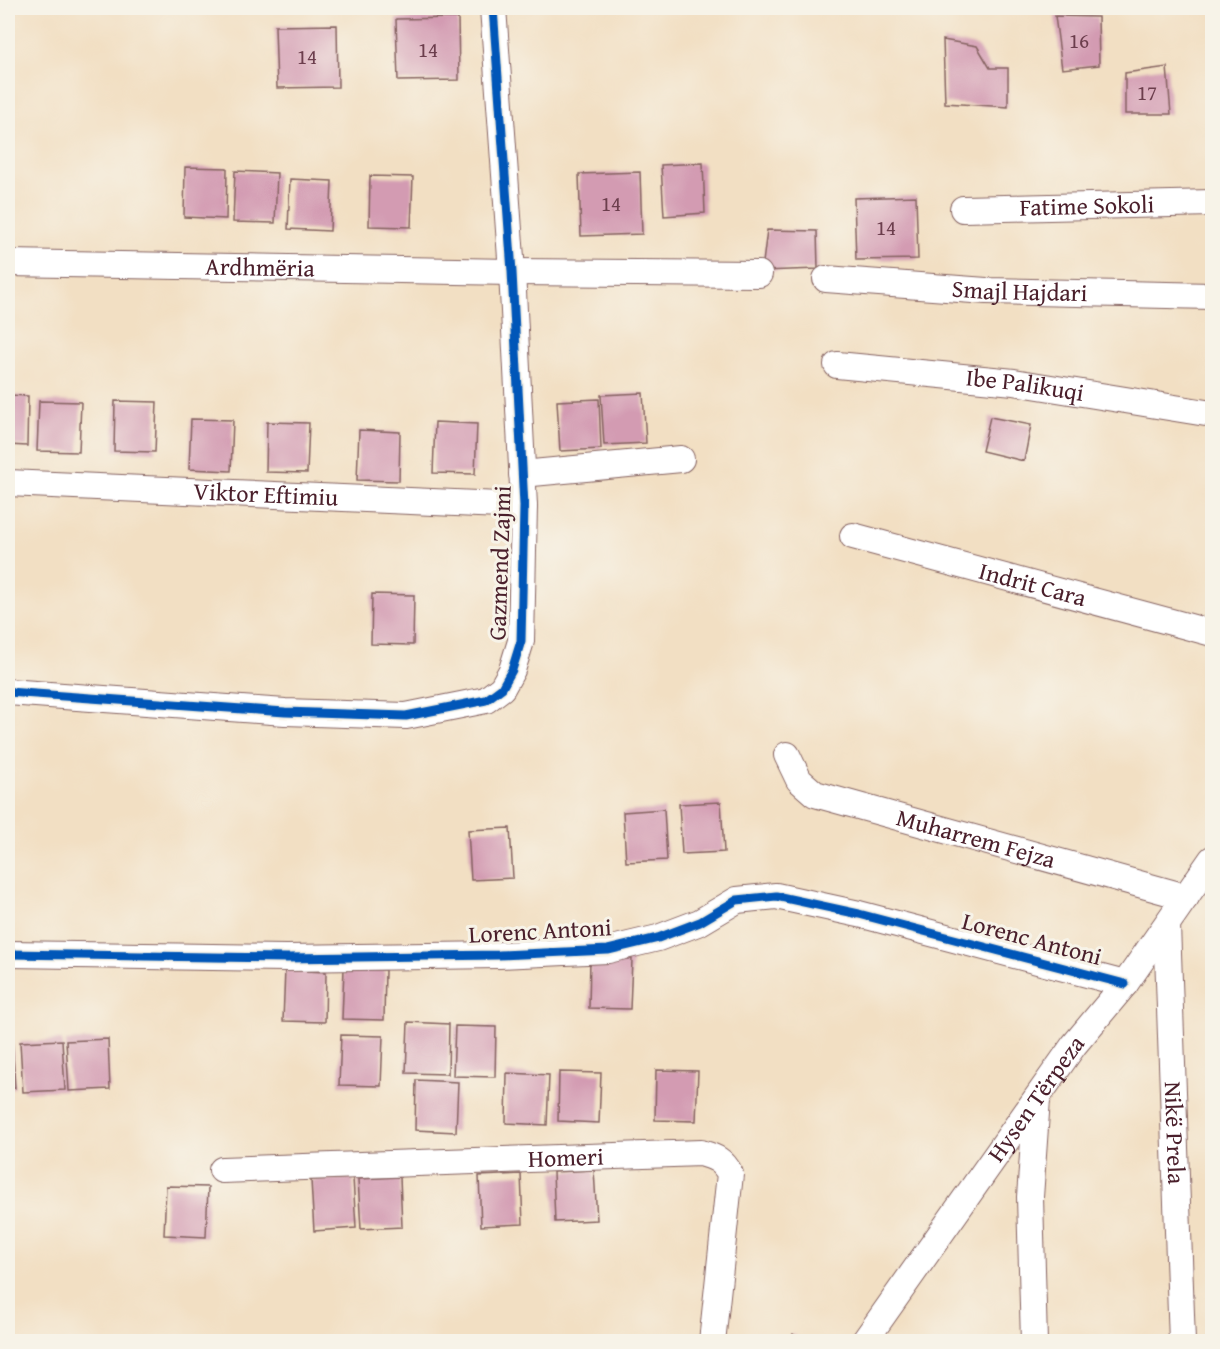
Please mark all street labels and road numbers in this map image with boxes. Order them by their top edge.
street label: Fatime Sokoli [1019,186,1155,225]
street label: Ardhmëria [205,249,316,285]
street label: Smajl Hajdari [951,270,1088,310]
street label: Ibe Palikuqi [964,359,1087,410]
street label: Viktor Eftimiu [193,473,339,515]
street label: Gazmend Zajmi [479,485,520,641]
street label: Indrit Cara [975,553,1091,615]
street label: Muharrem Fejza [893,799,1060,877]
street label: Lorenc Antoni [958,903,1106,974]
street label: Lorenc Antoni [468,909,613,952]
street label: Hysen Tërpeza [979,1027,1093,1169]
street label: Nikë Prela [1156,1081,1194,1186]
street label: Homeri [527,1138,604,1176]

